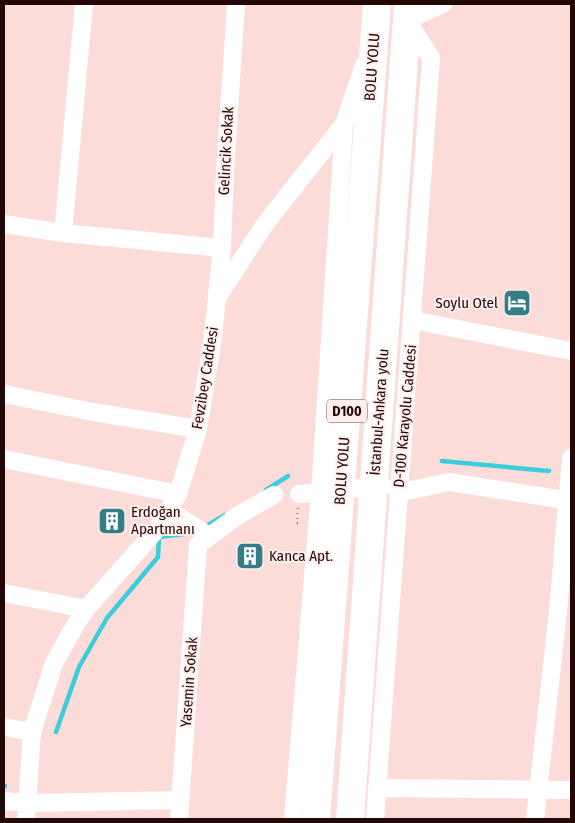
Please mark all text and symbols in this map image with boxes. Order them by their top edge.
street label: BOLU YOLU [361,33,383,101]
street label: Gelincik Sokak [215,106,237,196]
hotel icon: Soylu Otel [502,288,532,318]
place label: Soylu Otel [435,294,498,312]
street label: Fevzibey Caddesi [188,325,222,431]
street label: D-100 Karayolu Caddesi [390,344,420,488]
street label: İstanbul-Ankara yolu [366,348,392,476]
road number: D100 [327,400,367,422]
street label: BOLU YOLU [331,437,353,505]
place label: Erdoğan Apartmanı [131,503,195,538]
building icon: Erdoğan Apartmanı [97,506,127,536]
building icon: Kanca Apt. [235,541,265,571]
place label: Kanca Apt. [269,547,333,565]
street label: Yasemin Sokak [177,636,201,728]

